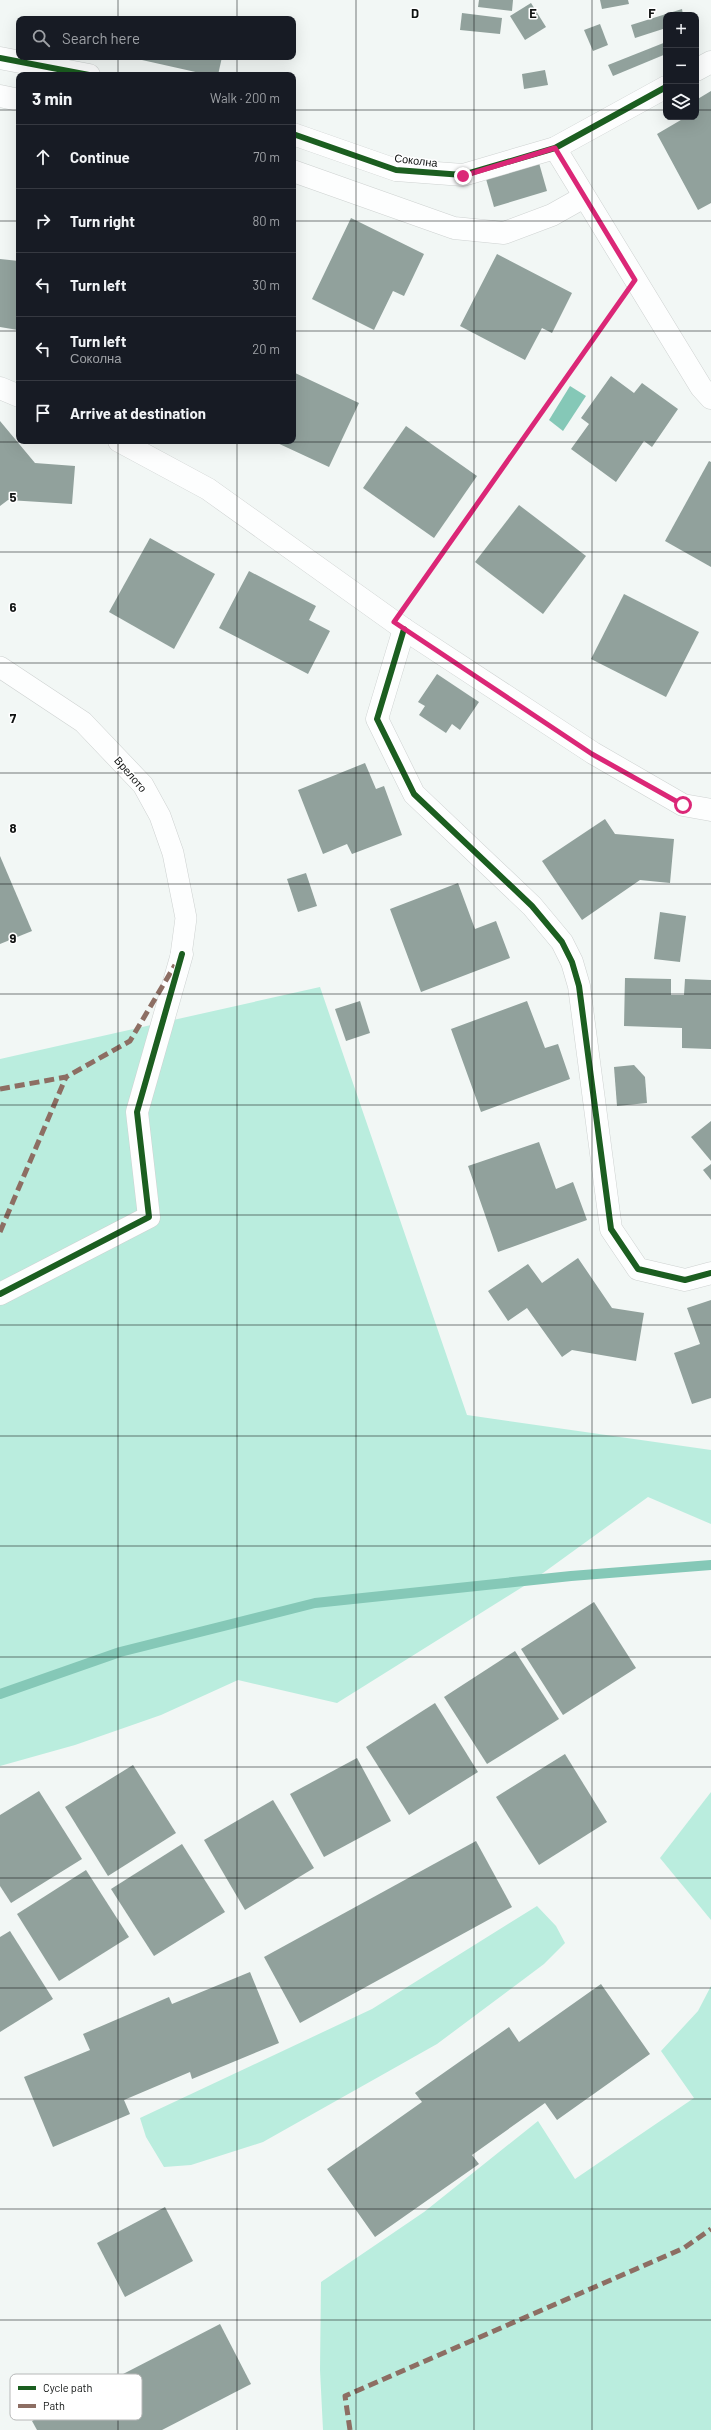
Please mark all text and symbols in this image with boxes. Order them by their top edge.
text: D [411,5,419,21]
text: E [529,5,537,21]
text: F [648,5,656,21]
map controls [663,12,699,120]
button: + [663,12,699,48]
search box [16,16,296,60]
icon: search [30,27,52,49]
text: Search here [62,29,140,47]
button: − [663,48,699,84]
button: layers [663,84,699,120]
text: 3 min [32,88,72,108]
text: Walk · 200 m [210,90,280,106]
icon: ahead [32,146,54,168]
text: Continue [70,148,130,166]
text: 70 m [253,149,280,165]
street label: Соколна [394,151,439,169]
route end [454,167,472,185]
icon: right [32,210,54,232]
text: Turn right [70,212,135,230]
text: 80 m [253,213,280,229]
icon: left [32,274,54,296]
text: Turn left [70,276,126,294]
text: 30 m [253,277,280,293]
text: Turn left [70,332,126,350]
icon: left [32,338,54,360]
text: 20 m [252,341,280,357]
text: Соколна [70,350,121,366]
icon: arrive [32,402,54,424]
text: Arrive at destination [70,404,206,422]
text: 5 [9,489,17,505]
text: 6 [10,599,17,615]
text: 7 [10,710,17,726]
street label: Врелото [112,754,150,794]
route start [674,796,692,814]
text: 8 [9,820,17,836]
text: 9 [10,930,17,946]
legend [10,2374,142,2420]
text: Cycle path [43,2381,93,2394]
text: Path [43,2399,65,2412]

